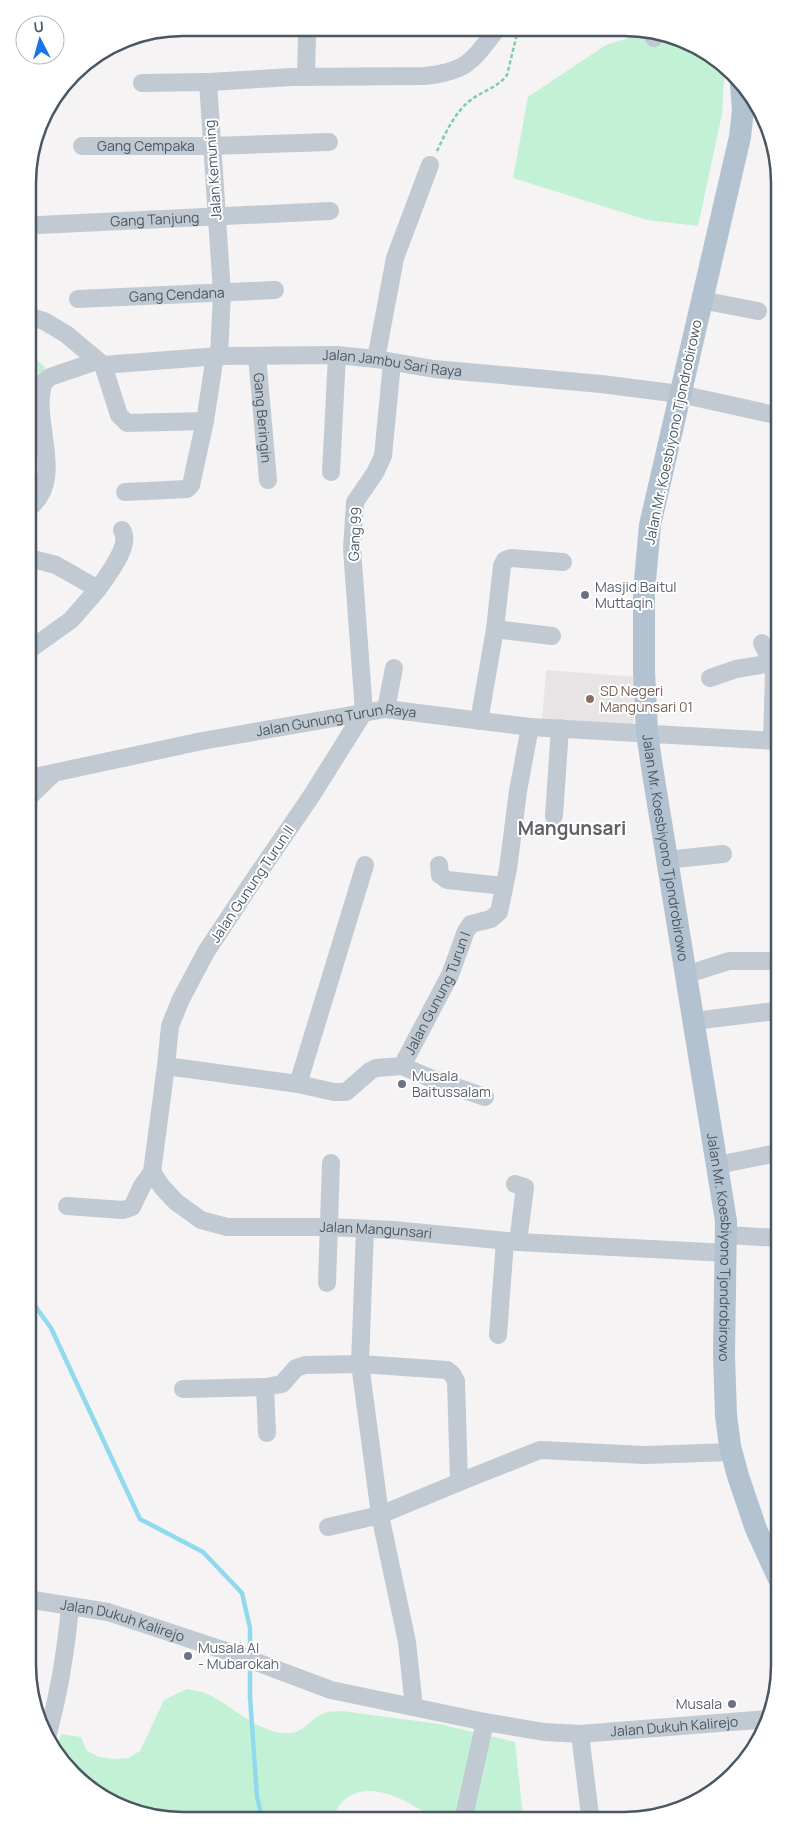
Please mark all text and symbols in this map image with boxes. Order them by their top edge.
north arrow [15,15,65,65]
text: U [33,17,45,37]
street label: Jalan Kemuning [200,119,225,221]
street label: Gang Cempaka [97,136,195,155]
street label: Gang Tanjung [110,207,200,231]
street label: Gang Cendana [129,282,225,306]
street label: Jalan Mr. Koesbiyono Tjondrobirowo [639,318,706,546]
street label: Jalan Jambu Sari Raya [322,345,463,380]
street label: Gang Beringin [250,372,276,464]
street label: Gang 99 [344,506,365,562]
place label: Masjid Baitul Muttaqin [595,577,677,612]
marker: Masjid Baitul Muttaqin [579,589,591,601]
place label: SD Negeri Mangunsari 01 [600,681,693,716]
marker: SD Negeri Mangunsari 01 [584,693,596,705]
street label: Jalan Gunung Turun Raya [254,699,417,740]
street label: Jalan Mr. Koesbiyono Tjondrobirowo [638,733,693,962]
district label: Mangunsari [518,815,626,841]
street label: Jalan Gunung Turun II [205,821,298,946]
street label: Jalan Gunung Turun I [400,929,474,1058]
place label: Musala Baitussalam [412,1066,491,1101]
marker: Musala Baitussalam [396,1078,408,1090]
street label: Jalan Mr. Koesbiyono Tjondrobirowo [703,1131,736,1362]
street label: Jalan Mangunsari [319,1217,433,1243]
street label: Jalan Dukuh Kalirejo [59,1595,187,1646]
place label: Musala Al - Mubarokah [198,1638,279,1673]
marker: Musala Al - Mubarokah [182,1650,194,1662]
place label: Musala [676,1694,722,1713]
marker: Musala [726,1698,738,1710]
street label: Jalan Dukuh Kalirejo [610,1711,739,1741]

